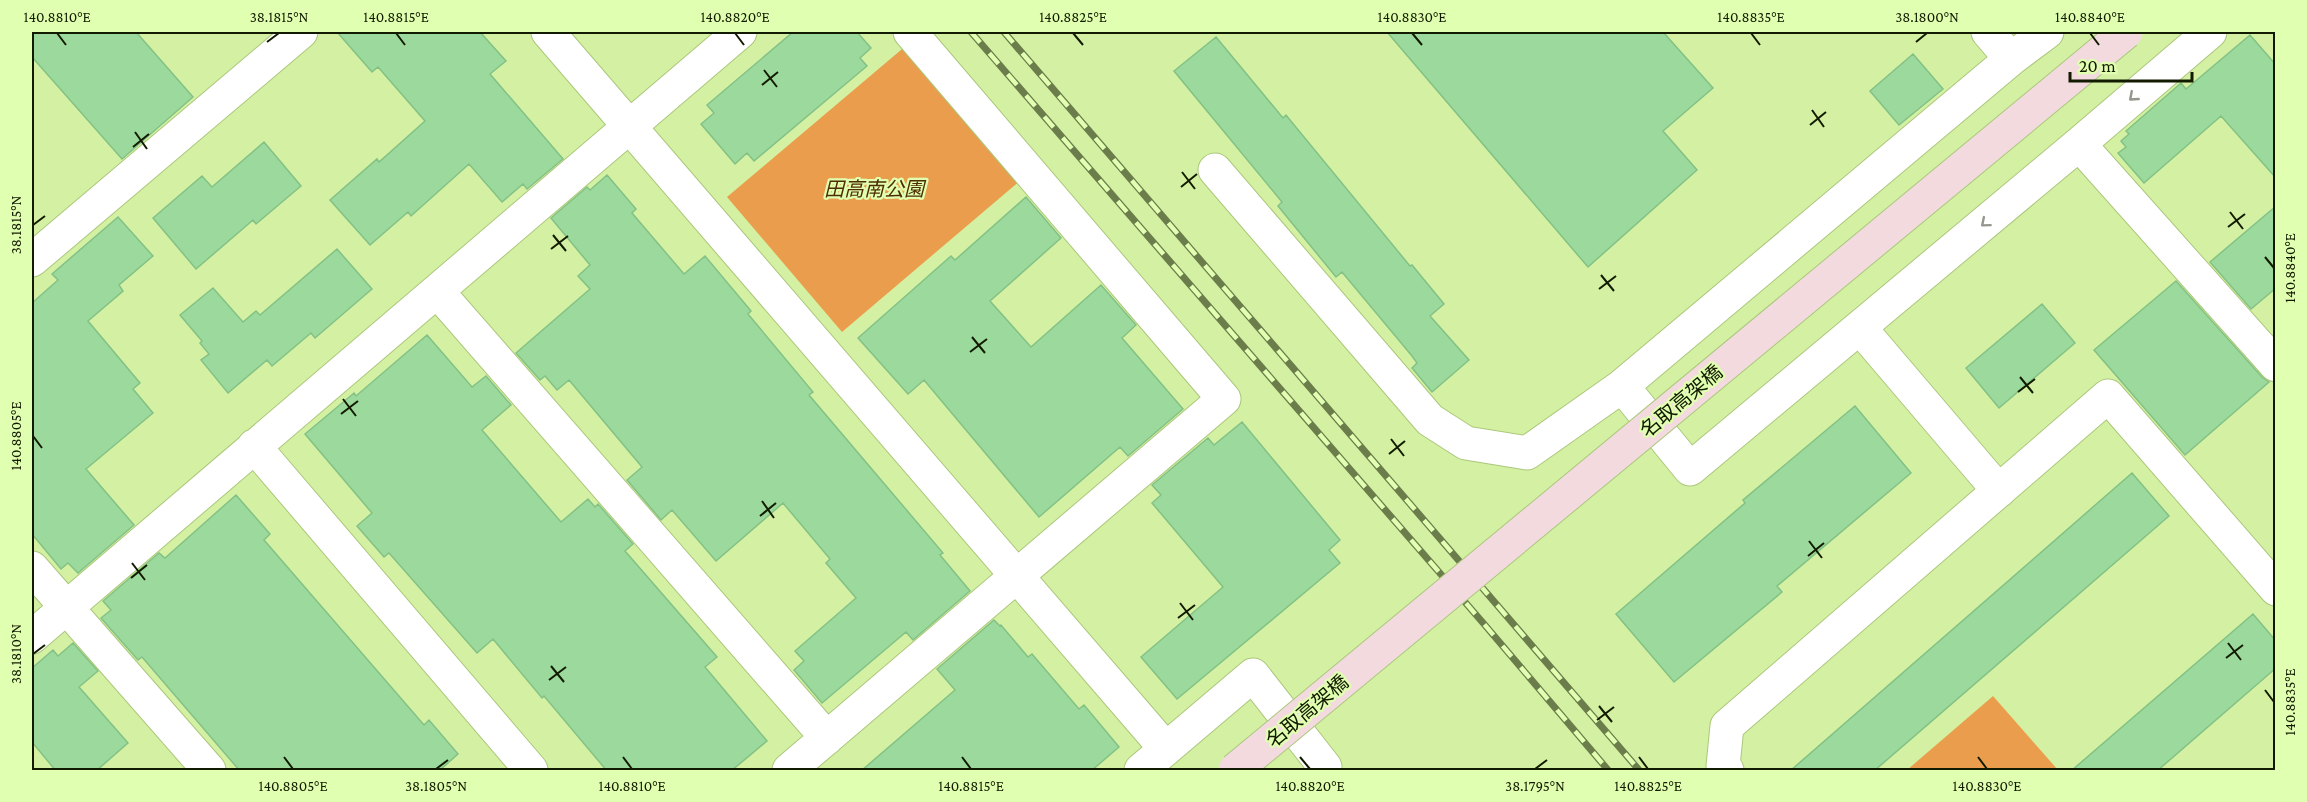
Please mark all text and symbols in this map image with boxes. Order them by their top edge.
text: 140.8810°E [23,9,91,25]
text: 38.1815°N [250,9,308,25]
text: 140.8815°E [363,9,429,25]
text: 140.8820°E [700,9,770,25]
text: 140.8825°E [1039,9,1107,25]
text: 140.8830°E [1378,9,1446,25]
text: 140.8835°E [1717,9,1785,25]
text: 38.1800°N [1895,9,1959,25]
text: 140.8840°E [2055,9,2125,25]
scale bar [2070,45,2192,83]
text: 20 m [2079,56,2116,76]
one-way arrow [2130,90,2140,101]
park label: 田高南公園 [824,178,927,200]
text: 38.1815°N [8,196,24,254]
one-way arrow [1981,216,1992,227]
text: 140.8840°E [2282,233,2298,303]
street label: 名取高架橋 [1636,360,1726,442]
text: 140.8805°E [8,401,24,471]
text: 38.1810°N [8,624,24,684]
text: 140.8835°E [2282,668,2298,736]
street label: 名取高架橋 [1262,670,1352,752]
text: 140.8805°E [258,778,328,794]
text: 38.1805°N [405,778,467,794]
text: 140.8810°E [598,778,666,794]
text: 140.8815°E [938,778,1004,794]
text: 140.8820°E [1275,778,1345,794]
text: 38.1795°N [1505,778,1565,794]
text: 140.8825°E [1614,778,1682,794]
text: 140.8830°E [1953,778,2021,794]

